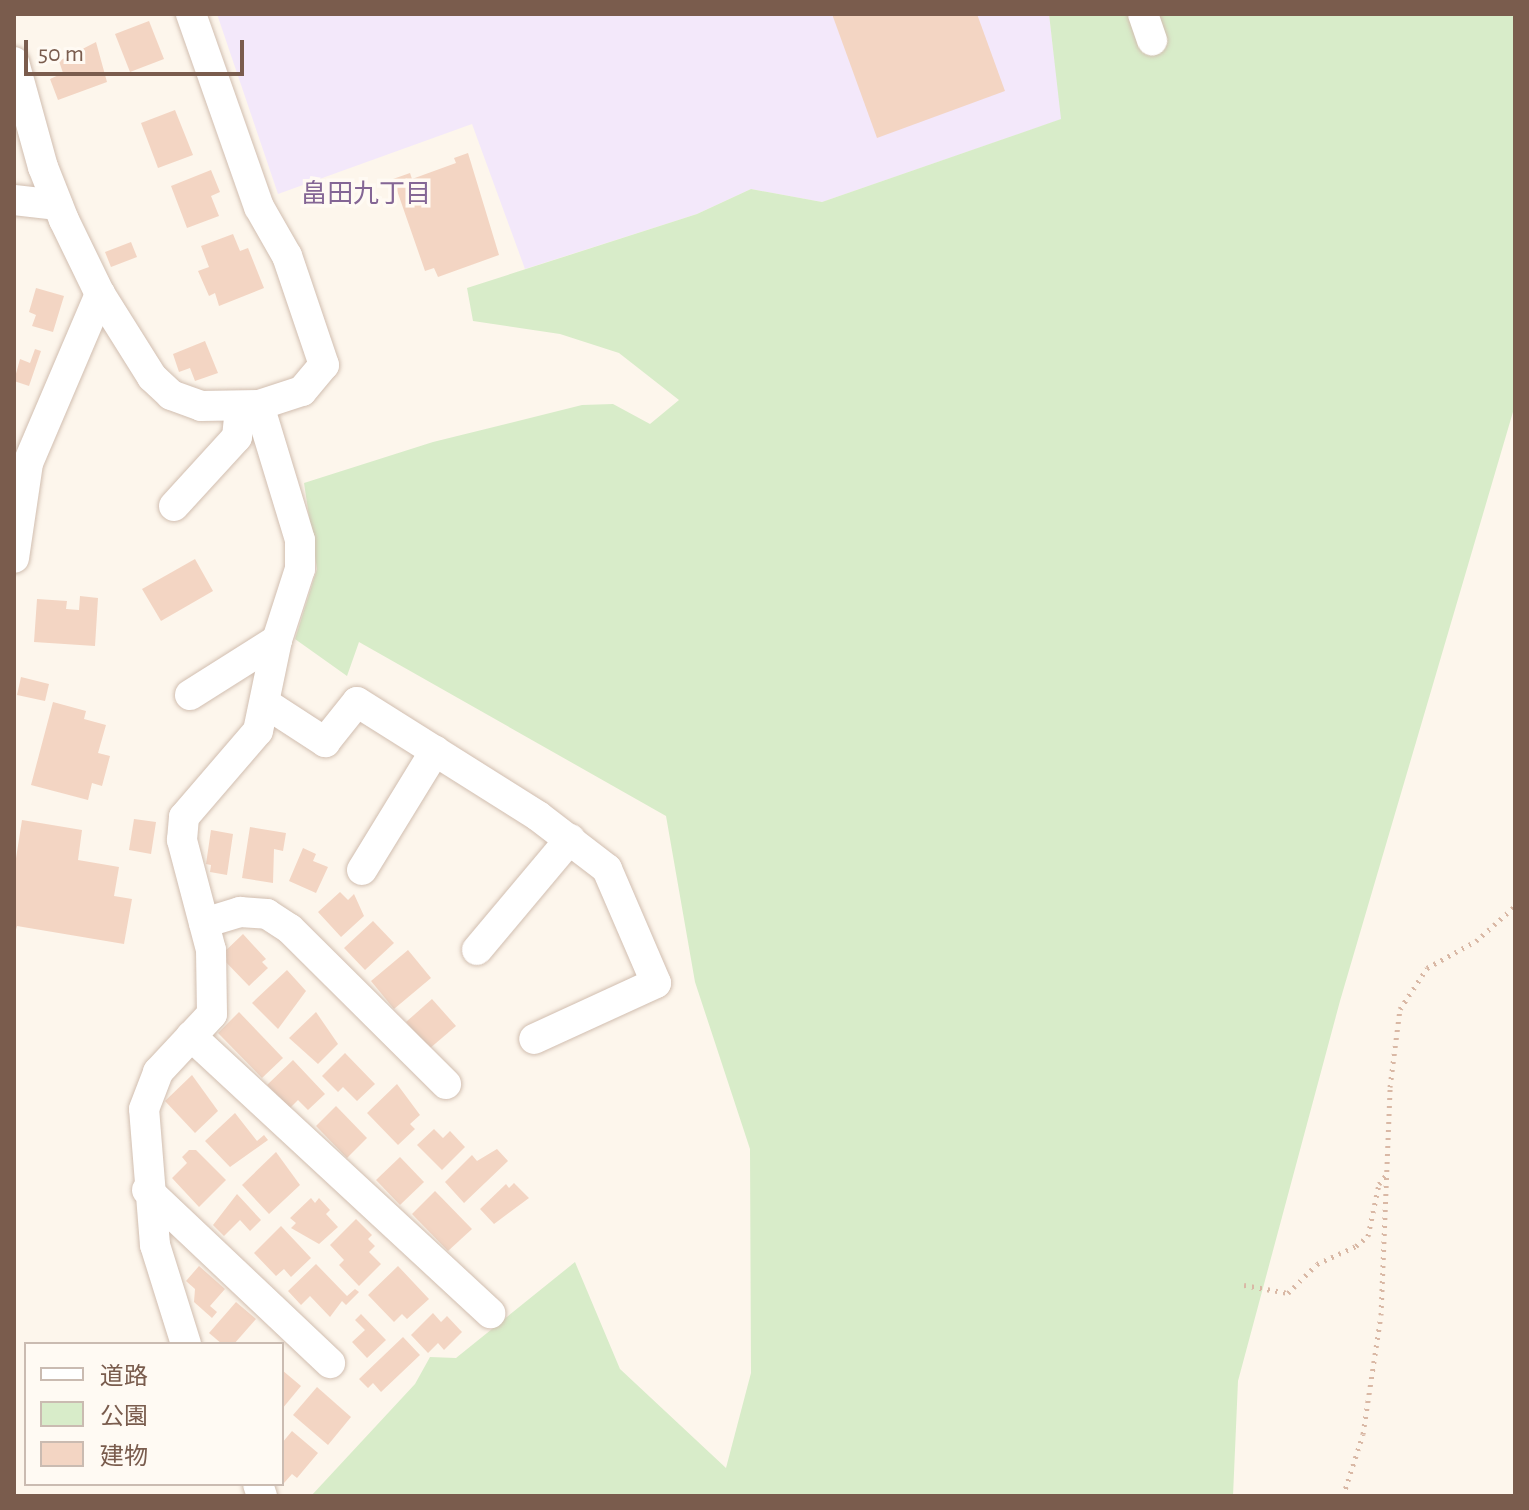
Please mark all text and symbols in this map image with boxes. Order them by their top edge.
scale bar [28,24,248,74]
text: 50 m [38,42,84,66]
district label: 畠田九丁目 [301,179,431,211]
legend [24,1342,284,1486]
text: 道路 [100,1365,148,1389]
text: 公園 [100,1405,148,1429]
text: 建物 [100,1445,148,1469]

